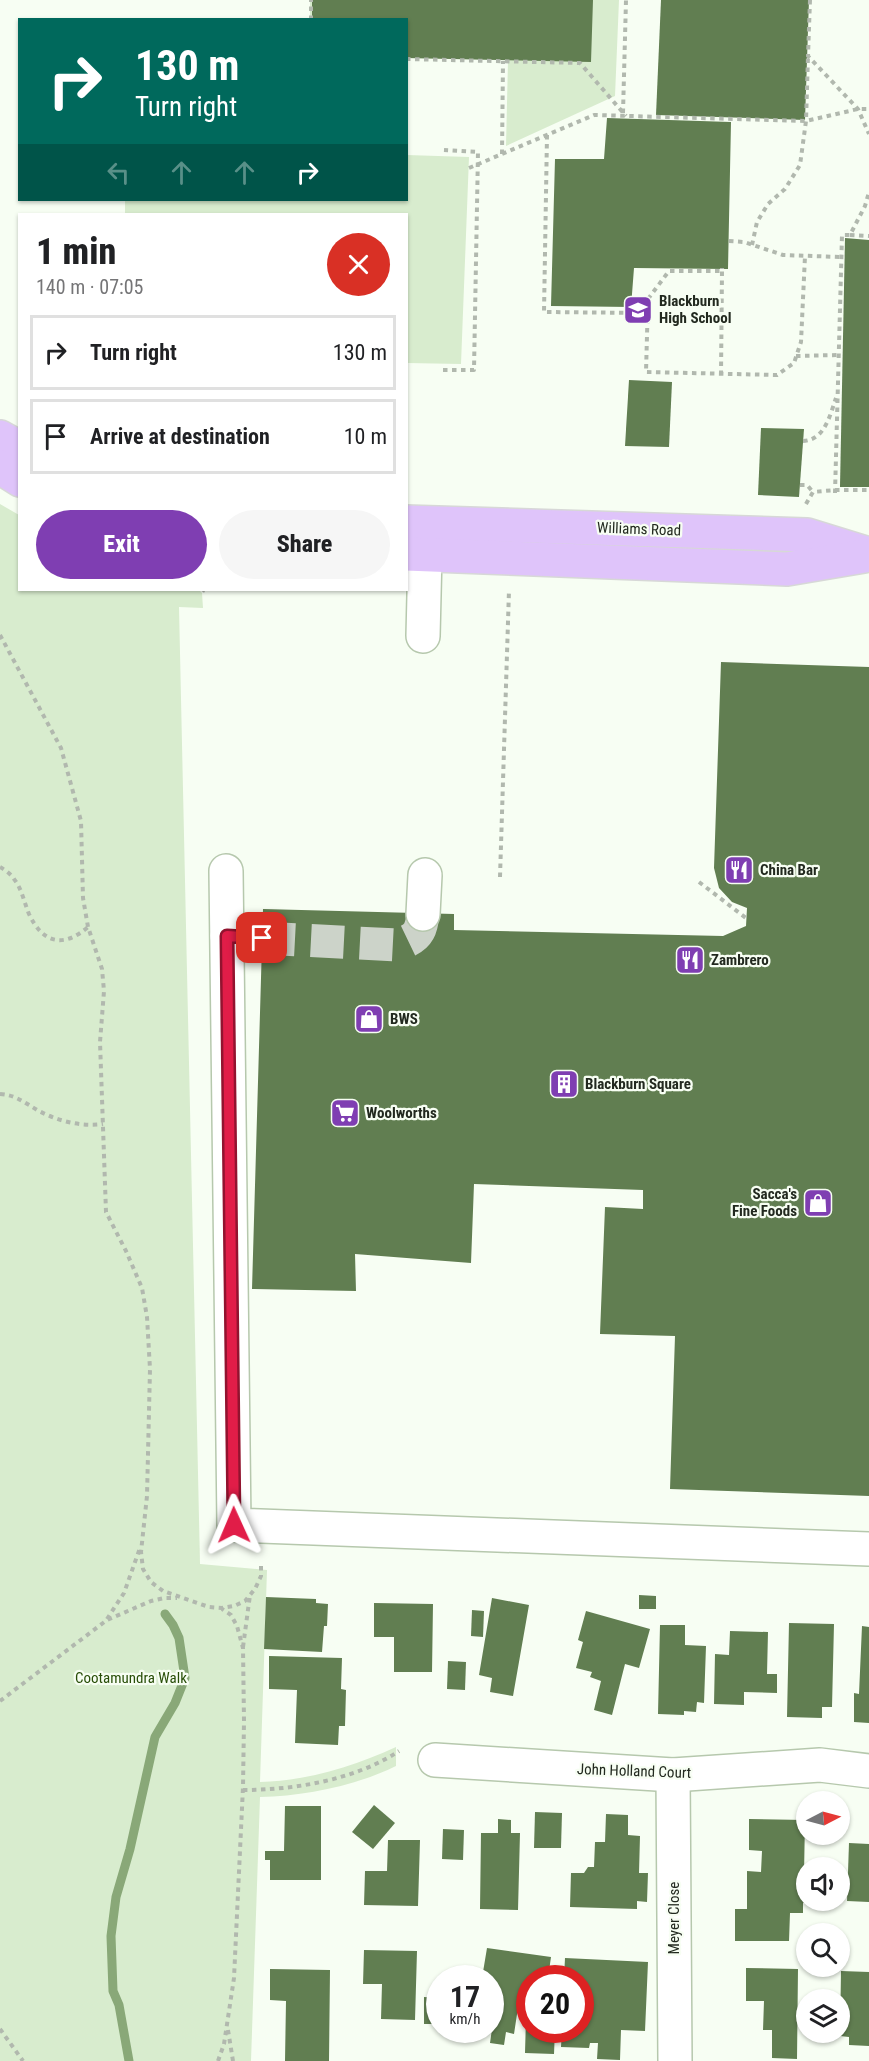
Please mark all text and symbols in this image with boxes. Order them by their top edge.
text: 130 m [135,41,240,90]
icon: right [36,42,114,120]
text: Turn right [135,91,237,123]
icon: left [102,156,135,189]
icon: ahead [165,156,198,189]
icon: ahead [228,156,261,189]
icon: right [291,156,324,189]
text: 1 min [36,231,116,273]
button: close [327,233,390,296]
text: 140 m · 07:05 [36,275,143,299]
place label: Blackburn High School [659,292,731,327]
school or university icon: Blackburn High School [622,294,654,326]
icon: right [39,336,72,369]
text: Turn right [90,340,177,365]
text: 130 m [333,340,387,365]
icon: arrive [39,420,72,453]
text: Arrive at destination [90,424,270,449]
text: 10 m [344,424,387,449]
button: Exit [36,510,207,579]
button: Share [219,510,390,579]
street label: Williams Road [597,519,681,539]
restaurant icon: China Bar [723,854,755,886]
place label: China Bar [760,861,818,879]
pin [236,912,287,963]
icon: arrive [245,921,278,954]
restaurant icon: Zambrero [674,944,706,976]
place label: Zambrero [711,951,769,969]
shop icon: BWS [353,1003,385,1035]
place label: BWS [390,1010,418,1028]
building icon: Blackburn Square [548,1068,580,1100]
place label: Blackburn Square [585,1075,691,1093]
supermarket icon: Woolworths [329,1097,361,1129]
place label: Woolworths [366,1104,437,1122]
place label: Sacca's Fine Foods [732,1185,797,1220]
shop icon: Sacca's Fine Foods [802,1187,834,1219]
position arrow [202,1493,266,1557]
park label: Cootamundra Walk [75,1669,187,1687]
street label: John Holland Court [576,1760,692,1782]
north arrow [796,1791,850,1845]
map controls [796,1791,850,2043]
button: sound [796,1857,850,1911]
street label: Meyer Close [665,1882,683,1954]
button: search [796,1923,850,1977]
speed limit sign: 20 [516,1965,594,2043]
text: 17 [450,1979,480,2014]
button: layers [796,1989,850,2043]
text: km/h [450,2010,480,2028]

